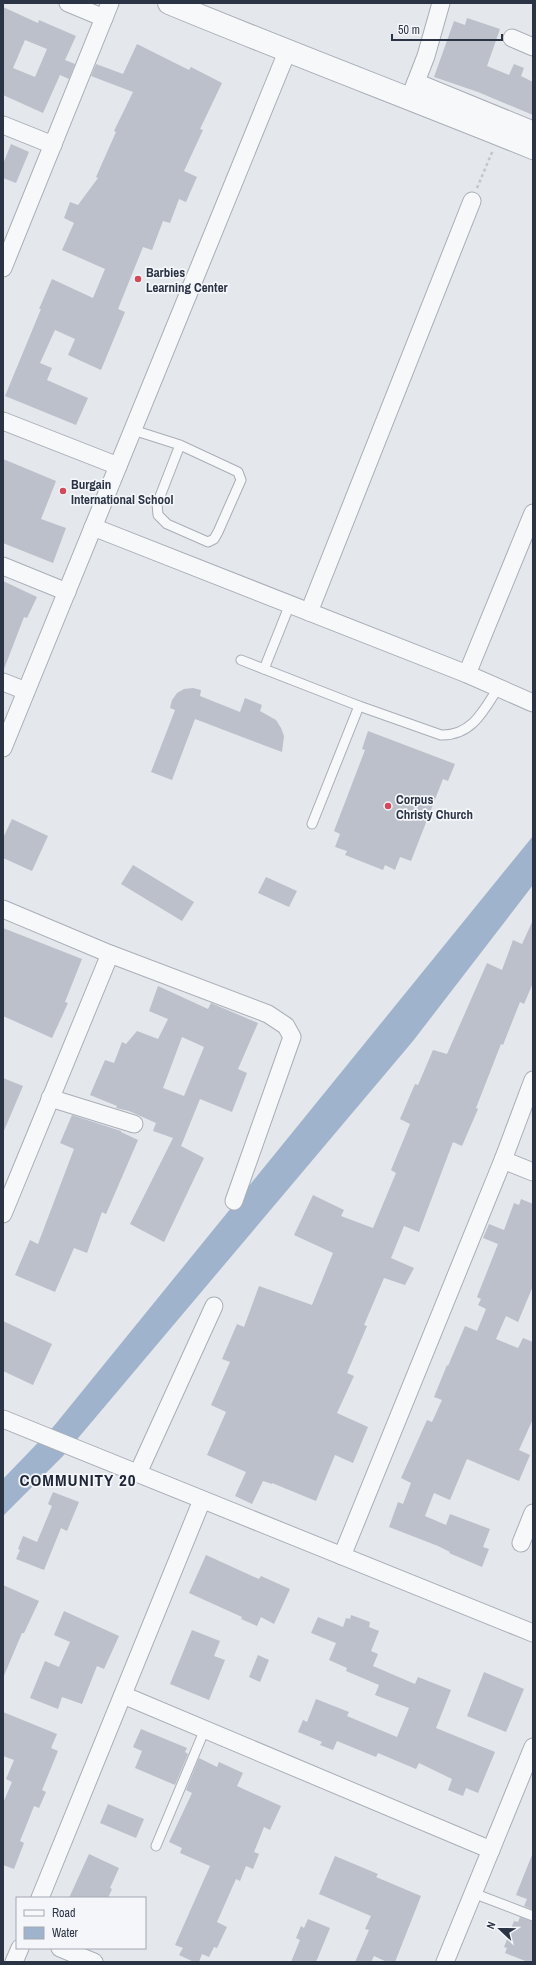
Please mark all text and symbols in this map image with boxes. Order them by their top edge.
scale bar [392,16,502,42]
text: 50 m [398,22,420,38]
place label: Barbies Learning Center [146,264,229,296]
marker: Barbies Learning Center [133,274,143,284]
place label: Burgain International School [71,476,174,508]
marker: Burgain International School [58,486,68,496]
place label: Corpus Christy Church [396,791,473,823]
marker: Corpus Christy Church [383,801,393,811]
district label: COMMUNITY 20 [19,1468,137,1491]
legend [16,1897,146,1949]
text: Road [52,1905,76,1921]
north arrow [480,1909,520,1949]
text: N [483,1920,498,1931]
text: Water [52,1925,79,1941]

